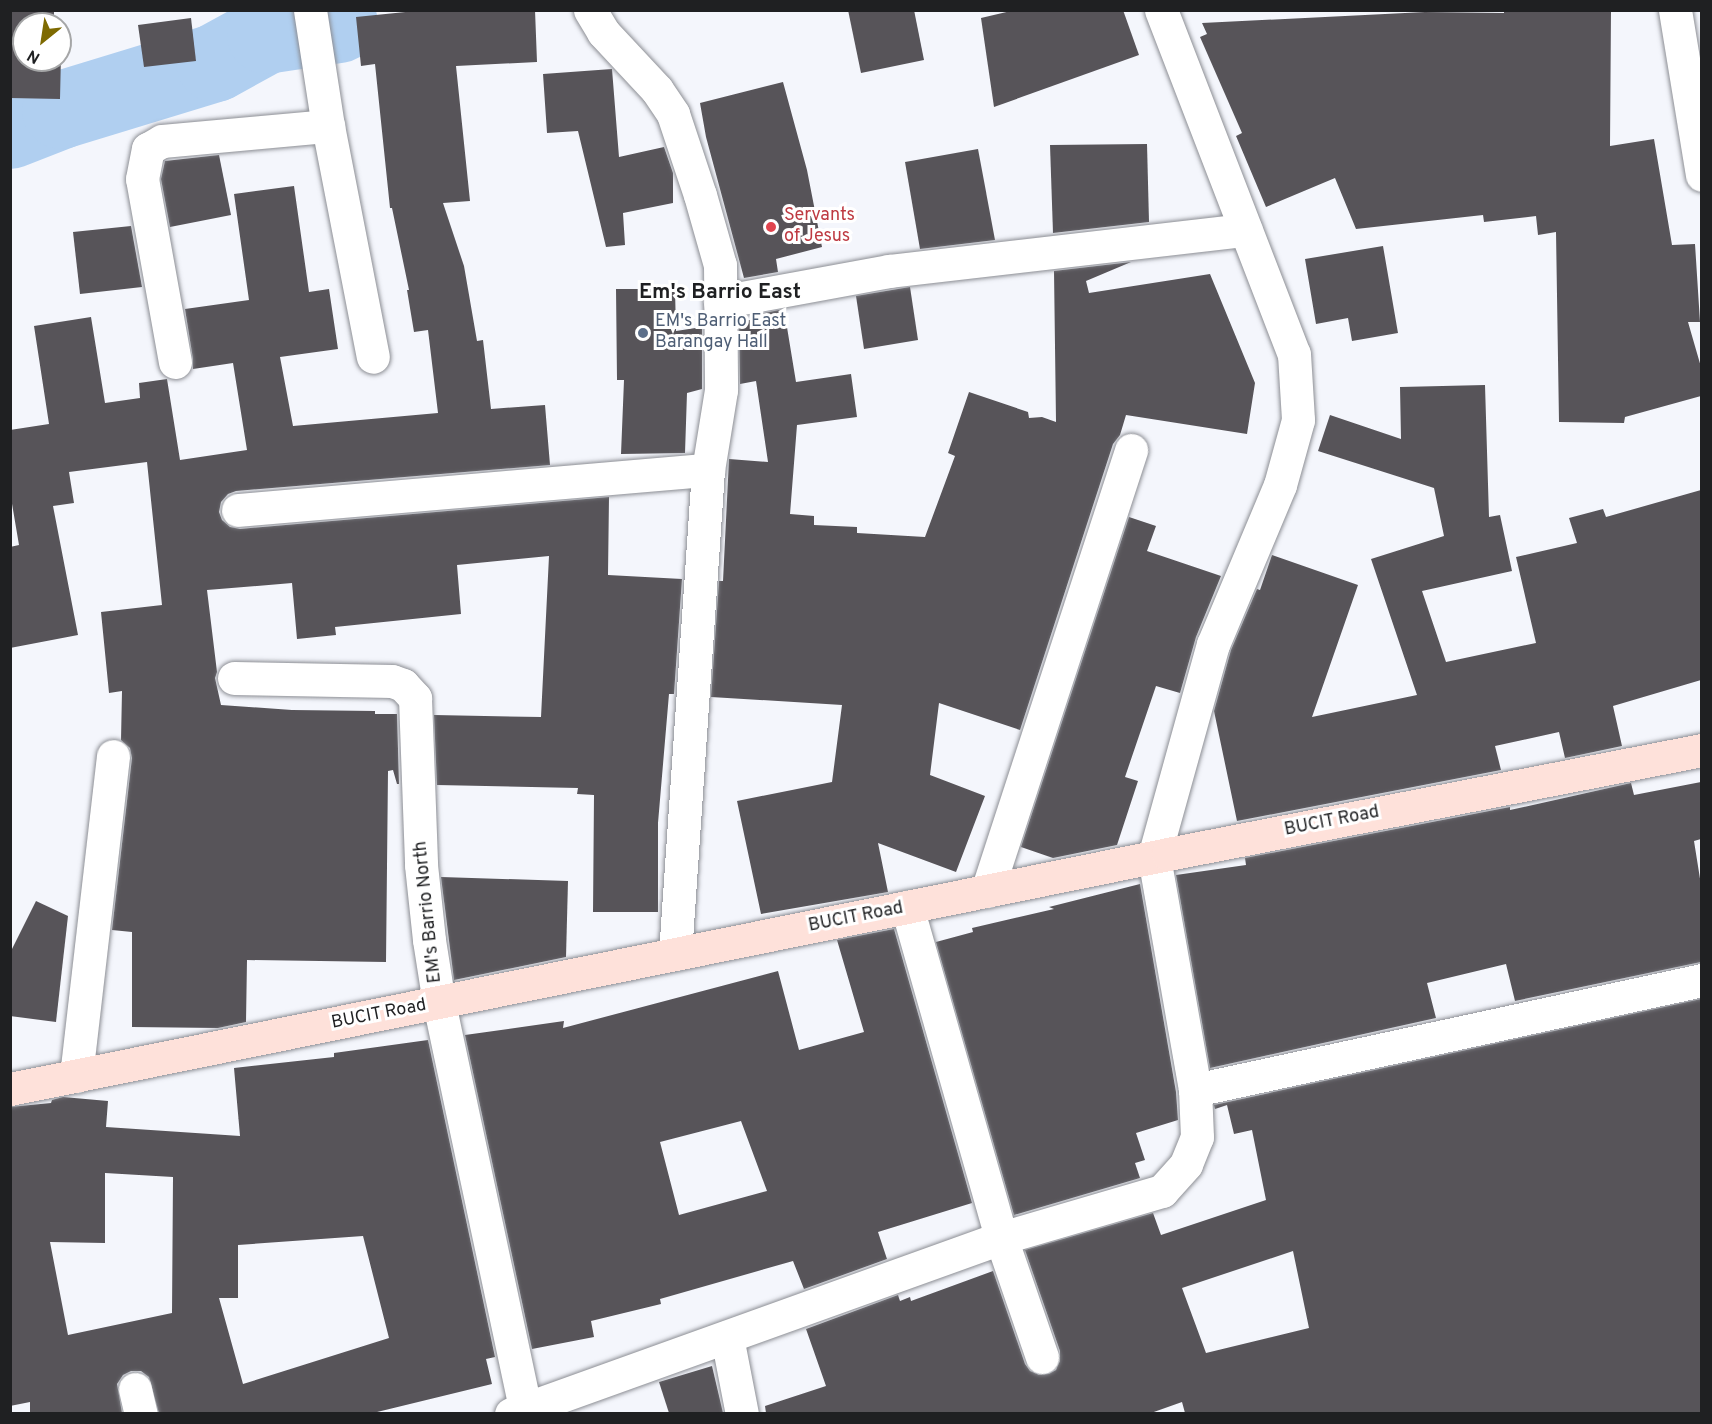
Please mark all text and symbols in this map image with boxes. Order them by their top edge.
north arrow [12,12,72,72]
text: N [24,44,44,67]
place label: Servants of Jesus [784,206,855,248]
marker: Servants of Jesus [762,218,780,236]
district label: Em's Barrio East [639,280,801,306]
place label: EM's Barrio East Barangay Hall [655,312,786,354]
marker: EM's Barrio East Barangay Hall [636,326,650,340]
street label: BUCIT Road [1282,802,1382,842]
street label: EM's Barrio North [411,840,447,984]
street label: BUCIT Road [806,898,906,938]
street label: BUCIT Road [329,995,429,1035]

